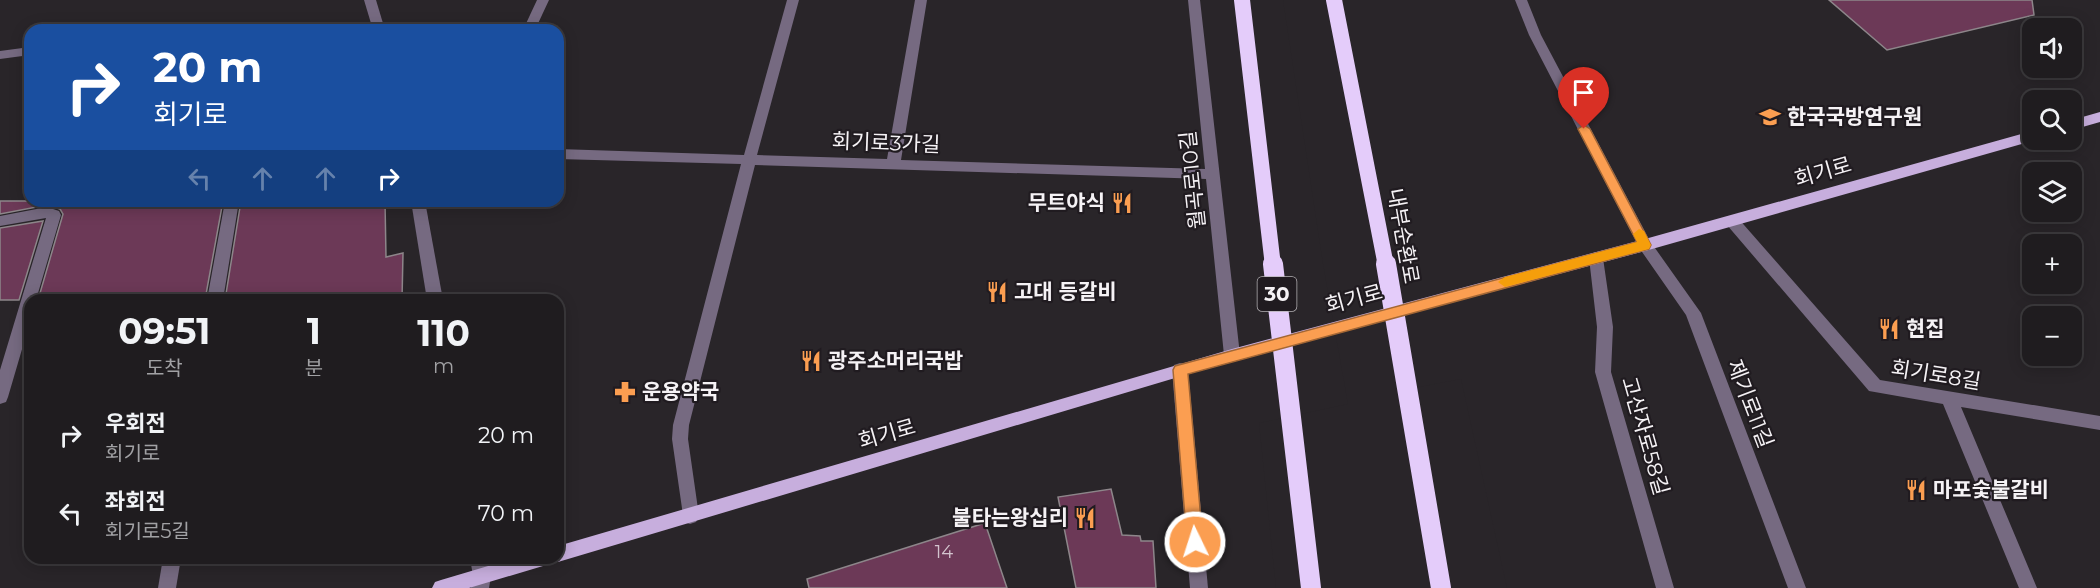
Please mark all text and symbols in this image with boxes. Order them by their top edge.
map controls [2022,18,2082,366]
button: sound [2022,18,2082,78]
text: 20 m [153,41,262,93]
icon: right [54,48,132,126]
pin [1558,67,1609,129]
icon: arrive [1567,76,1600,109]
button: search [2022,90,2082,150]
text: 회기로 [153,98,228,131]
place label: 한국국방연구원 [1787,104,1922,129]
school or university icon: 한국국방연구원 [1758,105,1782,129]
street label: 회기로3가길 [831,128,941,157]
street label: 월곡로10길 [1175,130,1210,230]
street label: 회기로 [1792,152,1854,192]
icon: left [183,162,216,195]
icon: ahead [246,162,279,195]
icon: ahead [309,162,342,195]
icon: right [372,162,405,195]
button: layers [2022,162,2082,222]
street label: 내부순환로 [1383,186,1424,286]
place label: 무트야식 [1028,190,1105,215]
restaurant icon: 무트야식 [1110,191,1134,215]
button: + [2022,234,2082,294]
road number: 30 [1258,277,1296,311]
place label: 고대 등갈비 [1014,279,1117,304]
street label: 회기로 [1323,279,1385,318]
restaurant icon: 고대 등갈비 [985,280,1009,304]
button: − [2022,306,2082,366]
text: 09:51 [118,309,210,353]
text: 1 [307,309,321,353]
text: 110 [417,311,470,355]
place label: 현집 [1906,316,1945,341]
restaurant icon: 현집 [1877,317,1901,341]
place label: 광주소머리국밥 [828,348,963,373]
restaurant icon: 광주소머리국밥 [799,349,823,373]
text: m [433,354,454,378]
street label: 회기로8길 [1889,355,1983,394]
text: 도착 [146,356,183,380]
text: 분 [305,356,323,380]
street label: 제기로11길 [1722,356,1779,451]
street label: 고산자로58길 [1617,374,1674,498]
place label: 운용약국 [642,379,719,404]
pharmacy icon: 운용약국 [613,380,637,404]
text: 우회전 [105,410,166,437]
street label: 회기로 [856,414,918,454]
icon: right [54,419,87,452]
text: 20 m [478,422,534,449]
text: 회기로 [105,441,160,465]
place label: 마포숯불갈비 [1933,477,2049,502]
restaurant icon: 마포숯불갈비 [1904,478,1928,502]
text: 좌회전 [105,488,166,515]
icon: left [54,497,87,530]
text: 70 m [478,500,534,527]
place label: 불타는왕십리 [952,505,1068,530]
restaurant icon: 불타는왕십리 [1073,506,1097,530]
position arrow [1163,510,1227,574]
text: 회기로5길 [105,519,190,543]
house number: 14 [935,541,953,563]

